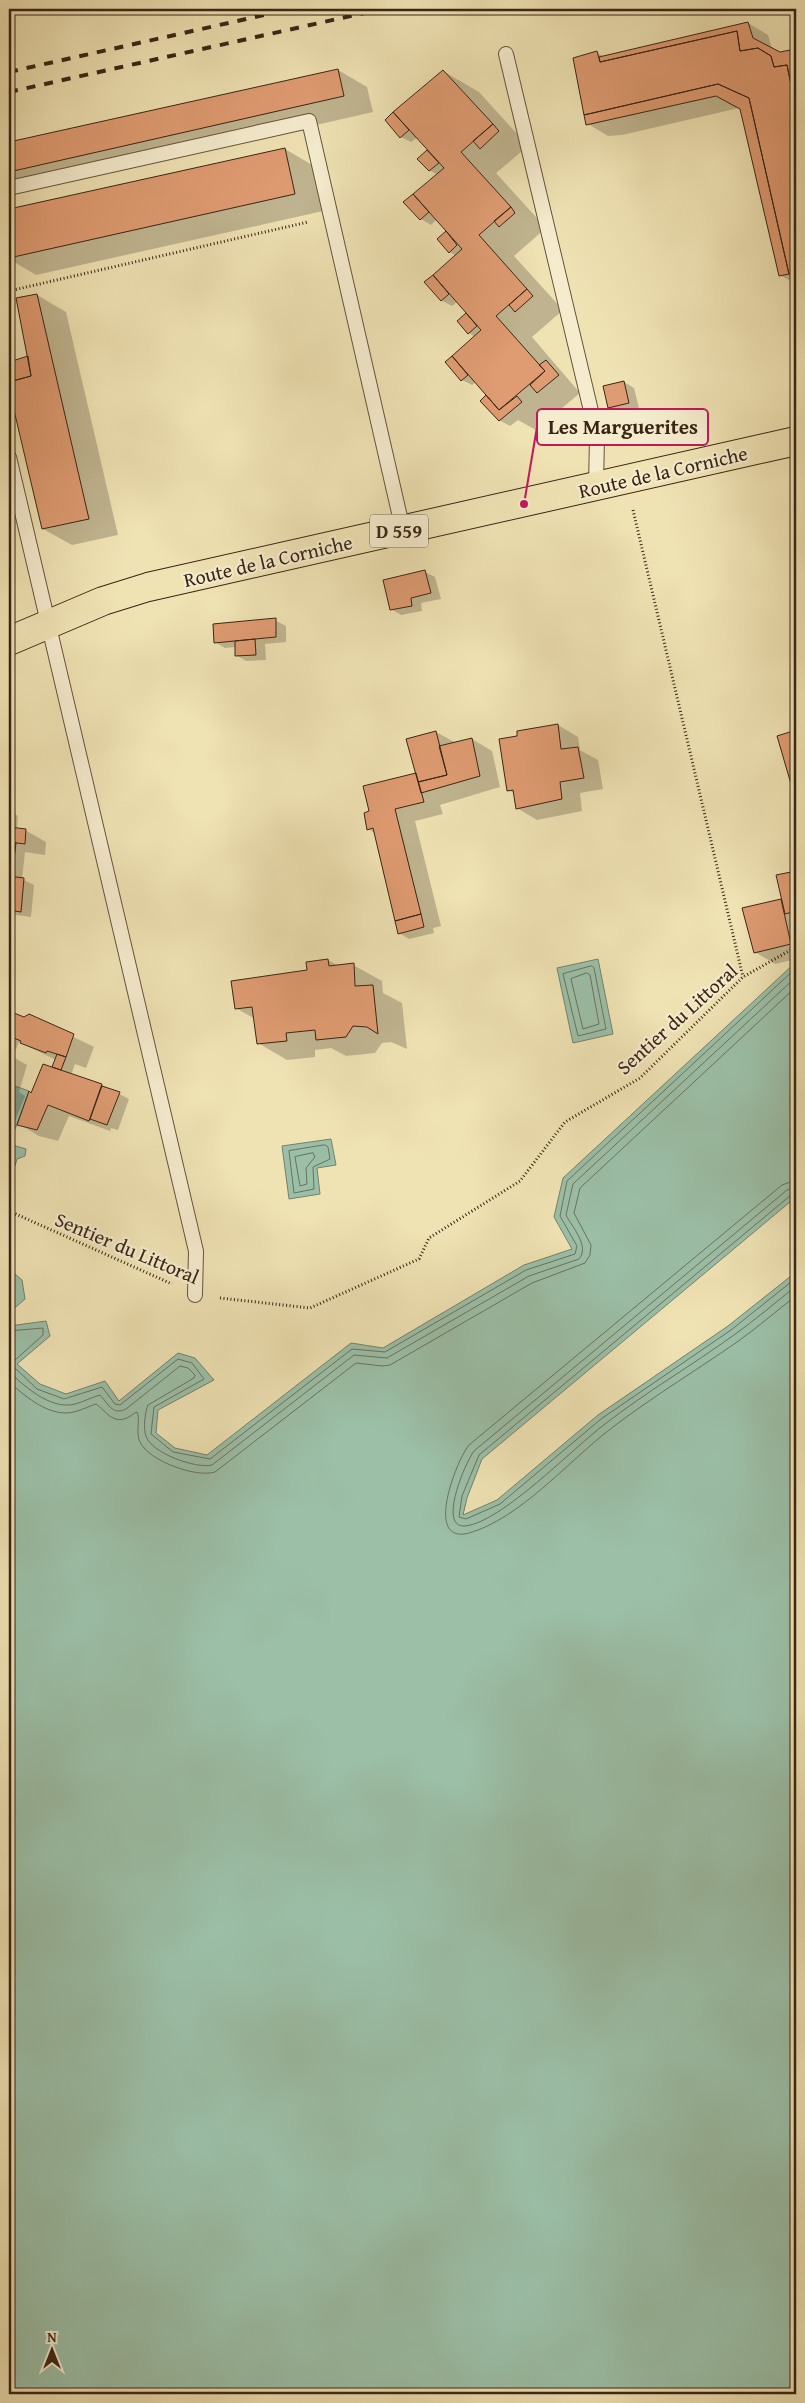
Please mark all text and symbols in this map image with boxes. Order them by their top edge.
callout: Les Marguerites [537,409,708,445]
text: Les Marguerites [548,411,698,442]
street label: Route de la Corniche [576,438,750,505]
road number: D 559 [370,514,428,548]
street label: Route de la Corniche [181,527,355,594]
street label: Sentier du Littoral [610,956,744,1081]
street label: Sentier du Littoral [51,1204,204,1291]
north arrow [28,2326,78,2376]
text: N [47,2327,57,2347]

